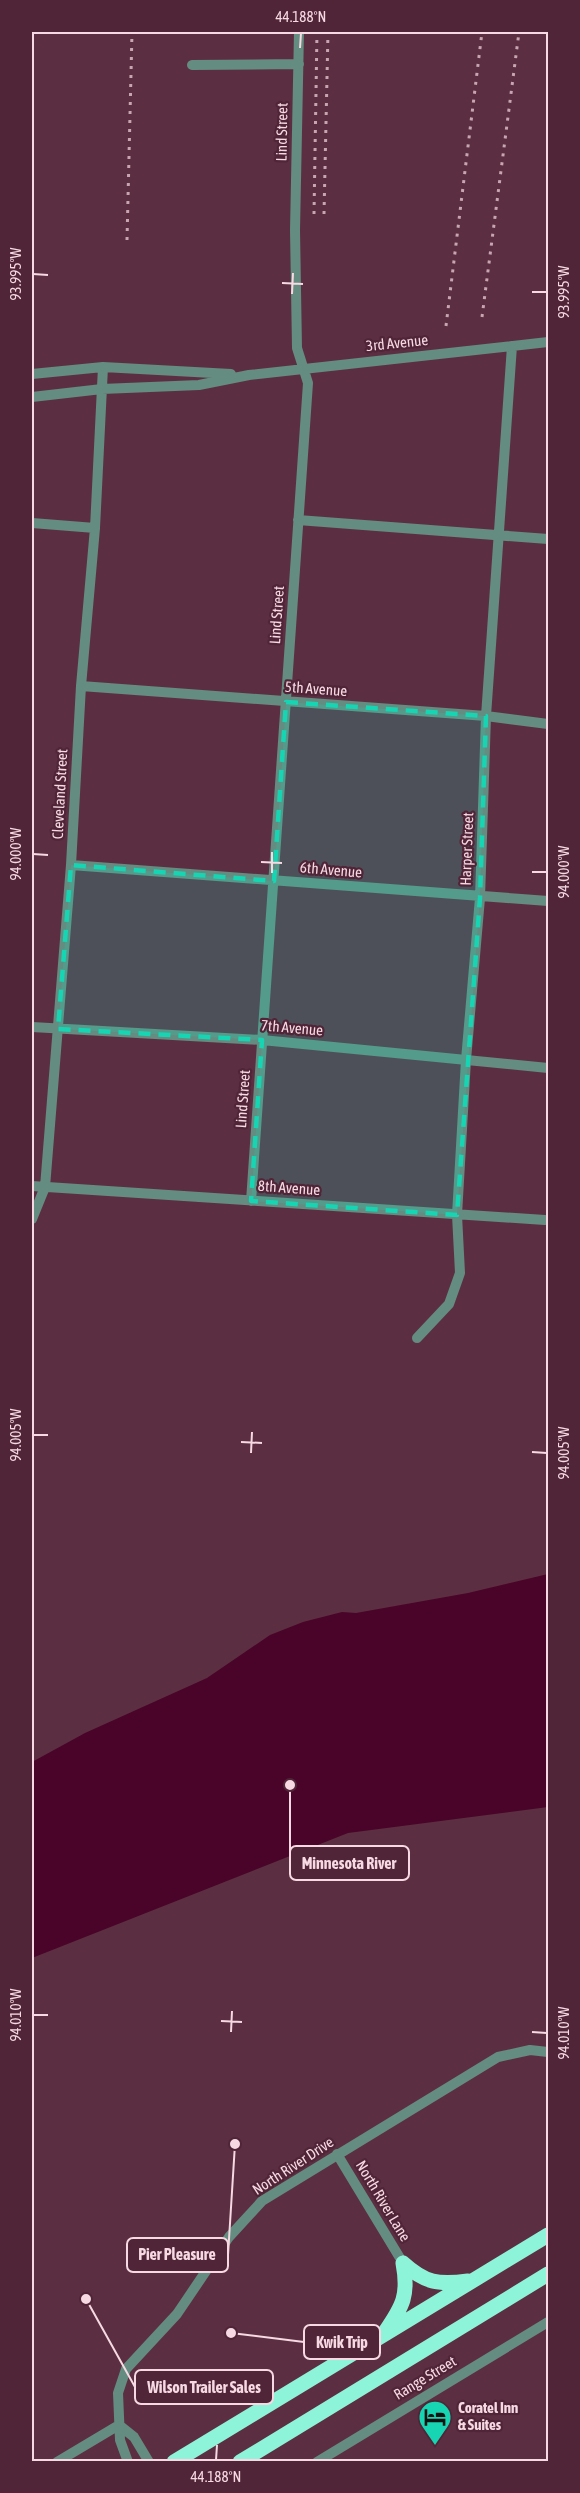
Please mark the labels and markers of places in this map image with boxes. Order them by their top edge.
callout: Minnesota River [290,1846,409,1880]
callout: Pier Pleasure [127,2238,228,2272]
callout: Kwik Trip [304,2325,380,2359]
callout: Wilson Trailer Sales [135,2370,273,2404]
hotel icon: Coratel Inn & Suites [417,2399,453,2446]
place label: Coratel Inn & Suites [458,2399,518,2433]

